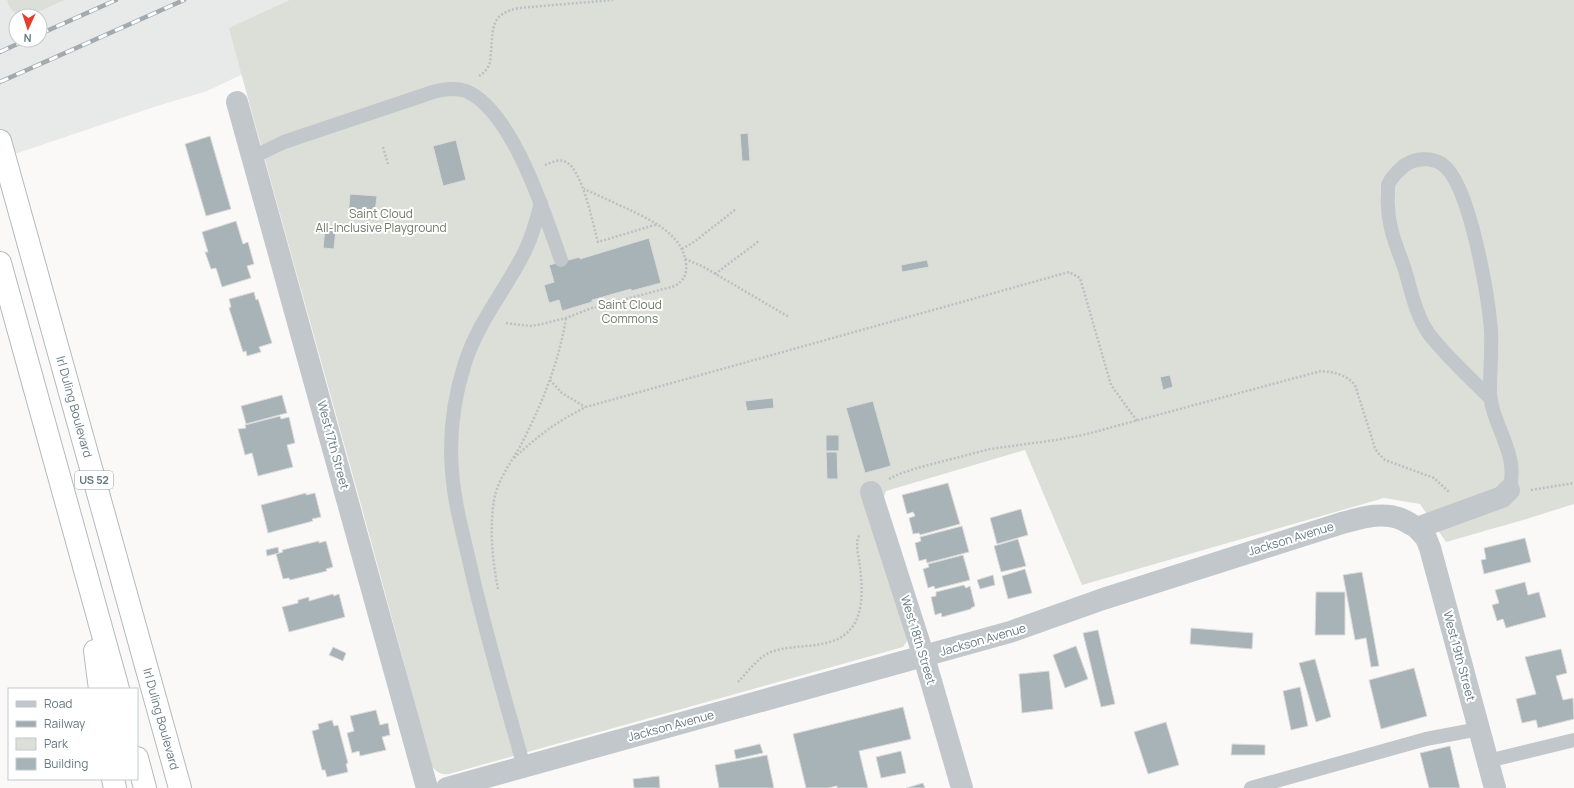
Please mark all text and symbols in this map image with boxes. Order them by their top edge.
north arrow [8,8,48,48]
text: N [23,31,32,46]
park label: Saint Cloud All-Inclusive Playground [315,205,447,236]
park label: Saint Cloud Commons [598,296,662,327]
street label: Irl Duling Boulevard [52,354,97,460]
street label: West 17th Street [313,399,354,491]
road number: US 52 [75,471,113,489]
street label: Jackson Avenue [1246,517,1336,560]
street label: West 18th Street [897,593,940,687]
street label: West 19th Street [1439,609,1480,703]
street label: Jackson Avenue [938,619,1028,660]
street label: Irl Duling Boulevard [139,666,184,772]
legend [8,688,138,780]
text: Road [44,695,72,712]
street label: Jackson Avenue [626,706,716,745]
text: Railway [44,715,86,732]
text: Park [44,735,69,752]
text: Building [44,755,88,772]

